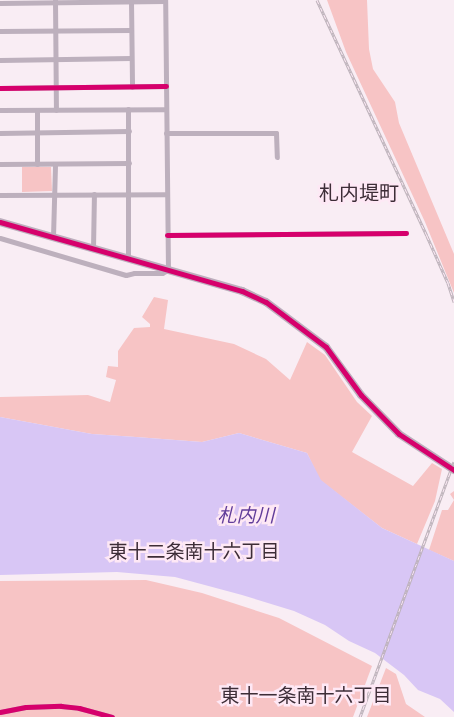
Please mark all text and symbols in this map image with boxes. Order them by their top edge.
district label: 札内堤町 [319,181,399,205]
water label: 札内川 [218,505,274,527]
district label: 東十二条南十六丁目 [109,541,279,563]
district label: 東十一条南十六丁目 [221,685,391,707]

